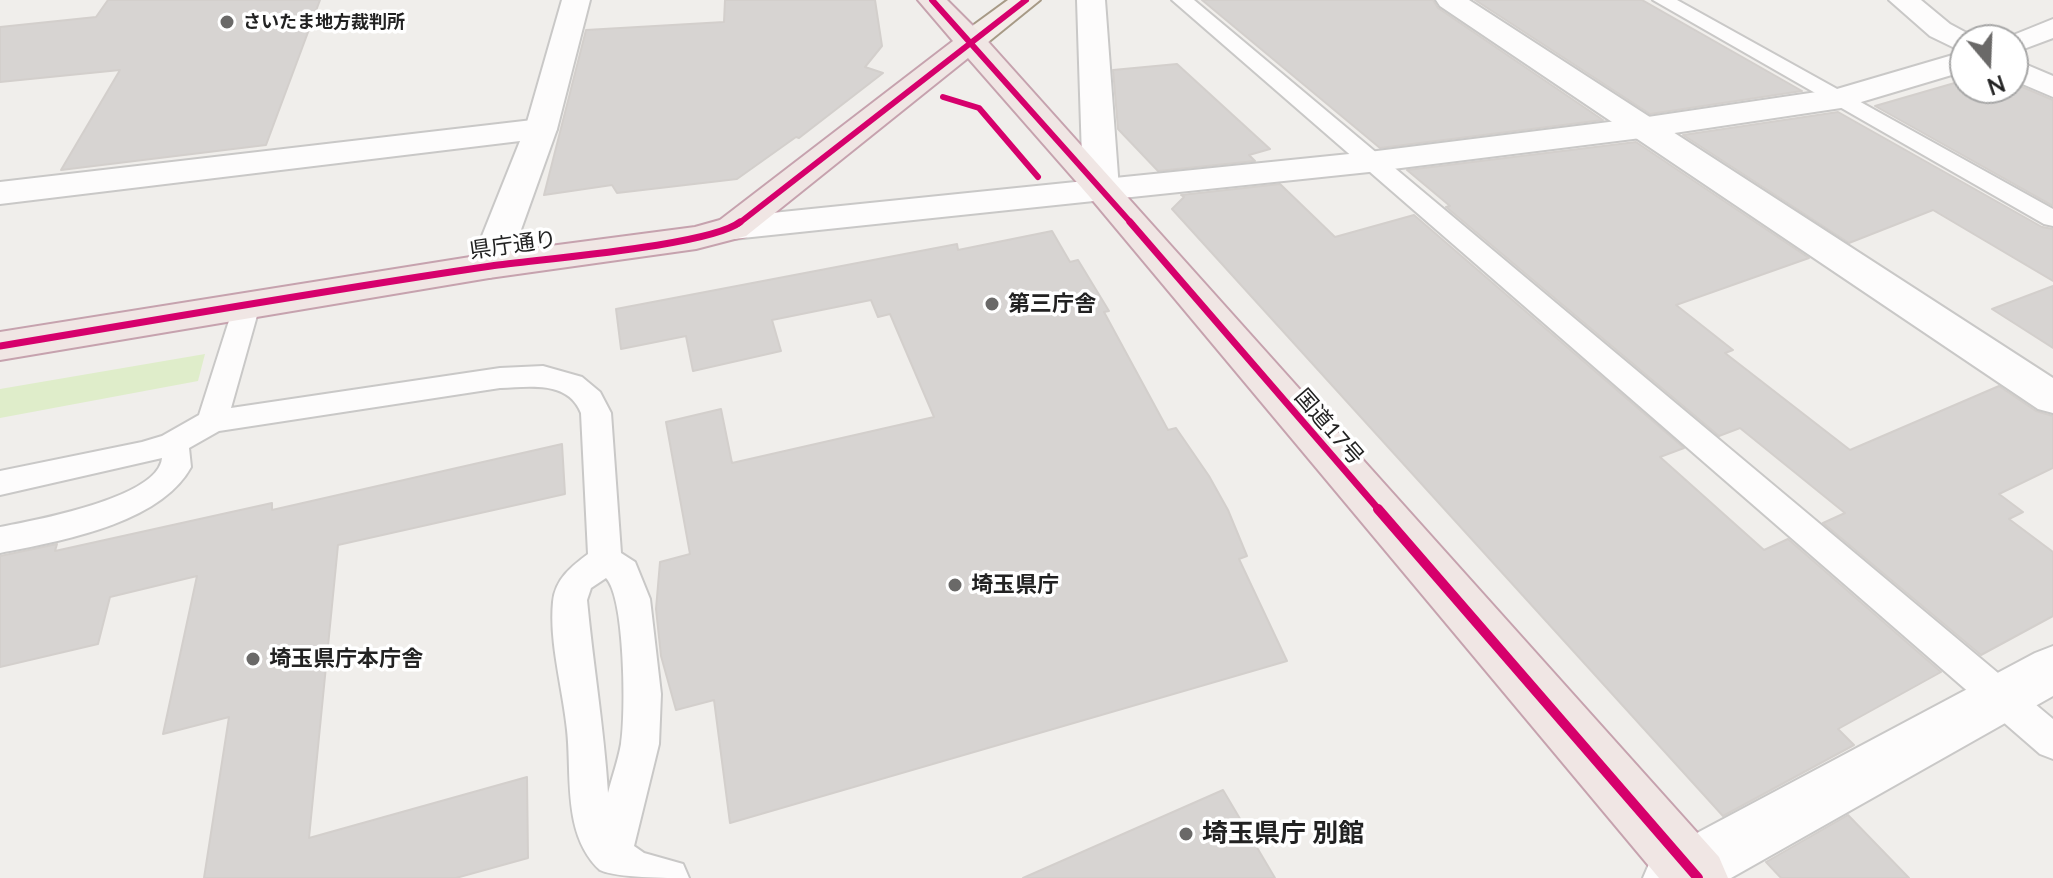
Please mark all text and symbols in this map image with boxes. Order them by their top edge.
place label: さいたま地方裁判所 [243,11,405,33]
marker: さいたま地方裁判所 [218,13,236,31]
north arrow [1949,24,2029,104]
text: N [1984,70,2009,101]
street label: 県庁通り [468,226,558,264]
place label: 第三庁舎 [1008,291,1096,317]
marker: 第三庁舎 [983,295,1001,313]
street label: 国道17号 [1289,384,1369,470]
place label: 埼玉県庁 [971,572,1059,598]
marker: 埼玉県庁 [946,576,964,594]
place label: 埼玉県庁本庁舎 [269,646,423,672]
marker: 埼玉県庁本庁舎 [244,650,262,668]
place label: 埼玉県庁 別館 [1202,818,1364,850]
marker: 埼玉県庁 別館 [1177,825,1195,843]

